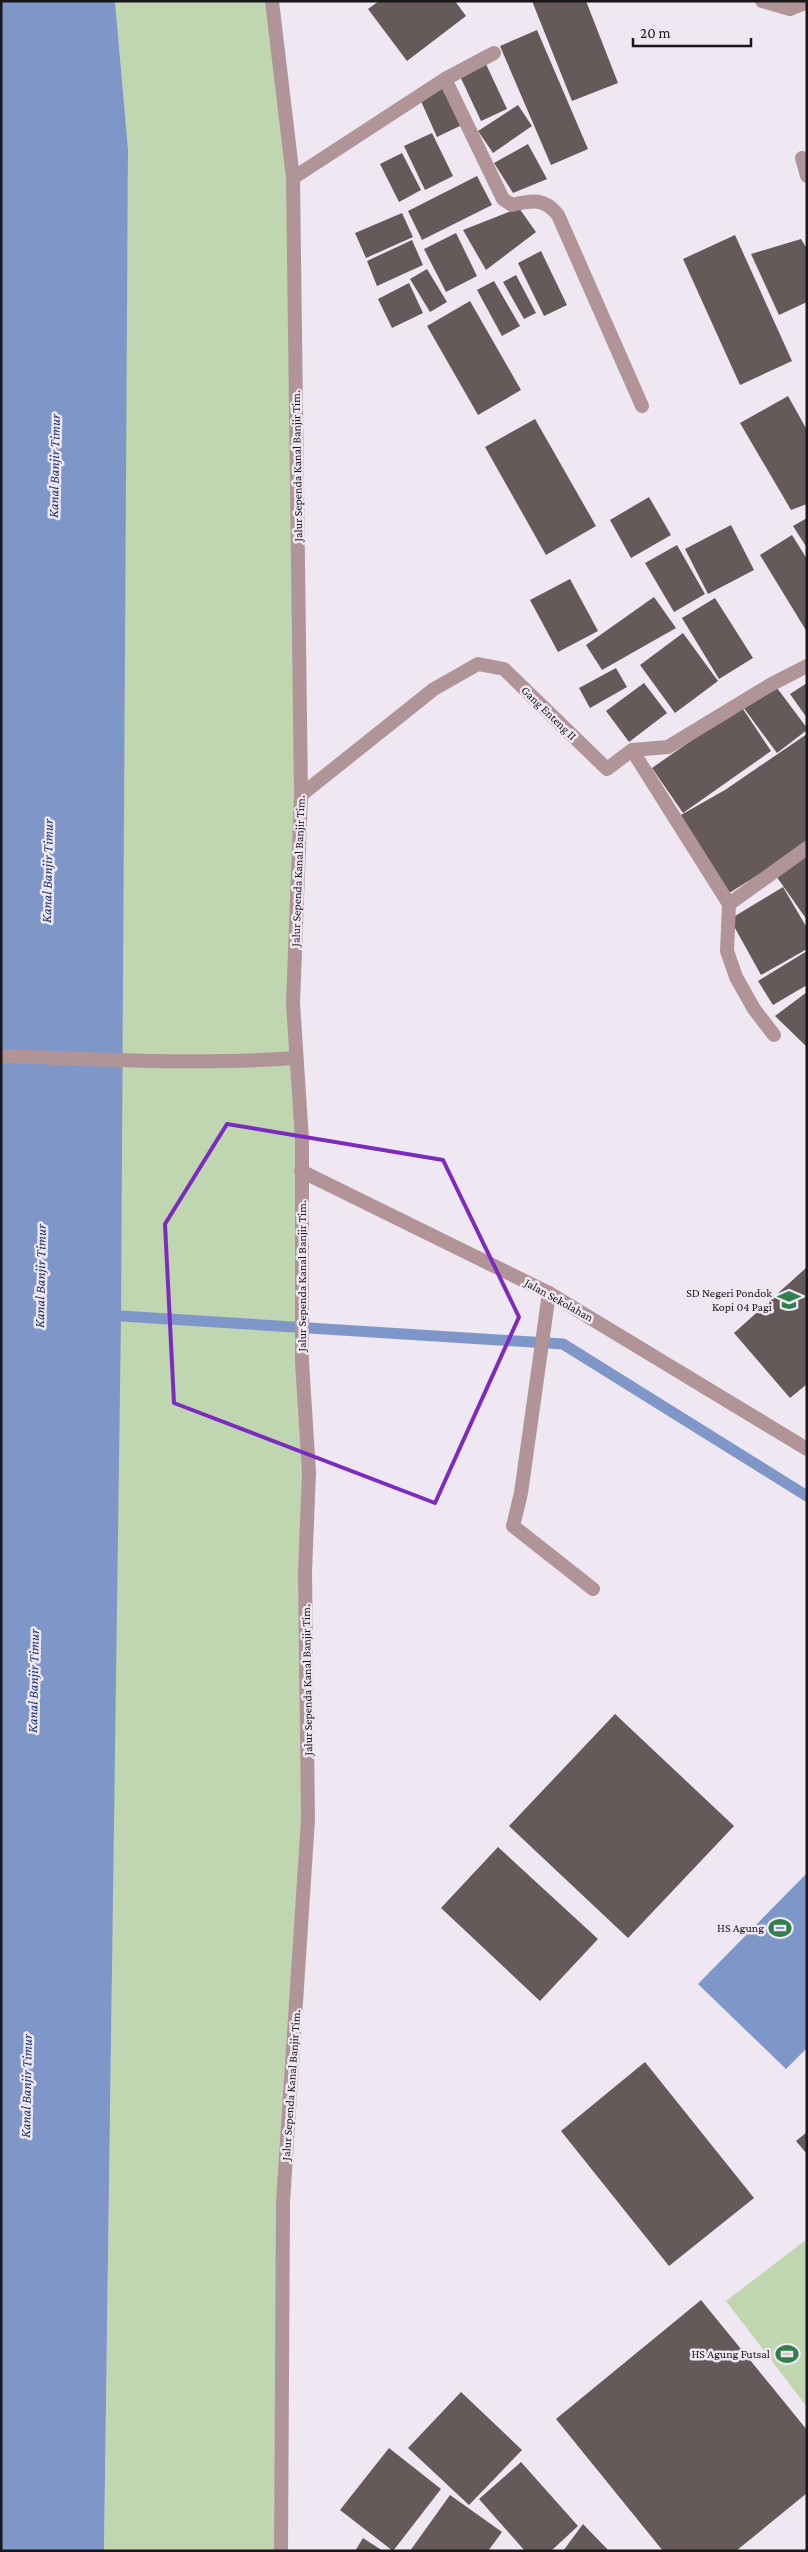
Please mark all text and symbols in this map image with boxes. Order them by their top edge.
scale bar [633,15,750,47]
text: 20 m [640,25,671,41]
street label: Jalur Sependa Kanal Banjir Tim. [289,390,305,543]
water label: Kanal Banjir Timur [45,413,64,518]
street label: Gang Enteng II [518,683,580,743]
street label: Jalur Sependa Kanal Banjir Tim. [288,795,308,948]
water label: Kanal Banjir Timur [38,818,57,923]
street label: Jalur Sependa Kanal Banjir Tim. [295,1200,309,1353]
water label: Kanal Banjir Timur [31,1223,50,1328]
street label: Jalan Sekolahan [521,1275,596,1325]
place label: SD Negeri Pondok Kopi 04 Pagi [686,1286,772,1314]
school or university icon: SD Negeri Pondok Kopi 04 Pagi [776,1287,802,1313]
street label: Jalur Sependa Kanal Banjir Tim. [299,1604,315,1757]
water label: Kanal Banjir Timur [24,1628,43,1733]
sports icon: HS Agung [767,1915,793,1941]
place label: HS Agung [717,1921,764,1935]
street label: Jalur Sependa Kanal Banjir Tim. [279,2009,303,2162]
water label: Kanal Banjir Timur [17,2033,36,2138]
sports icon: HS Agung Futsal [774,2341,800,2367]
place label: HS Agung Futsal [691,2347,770,2361]

